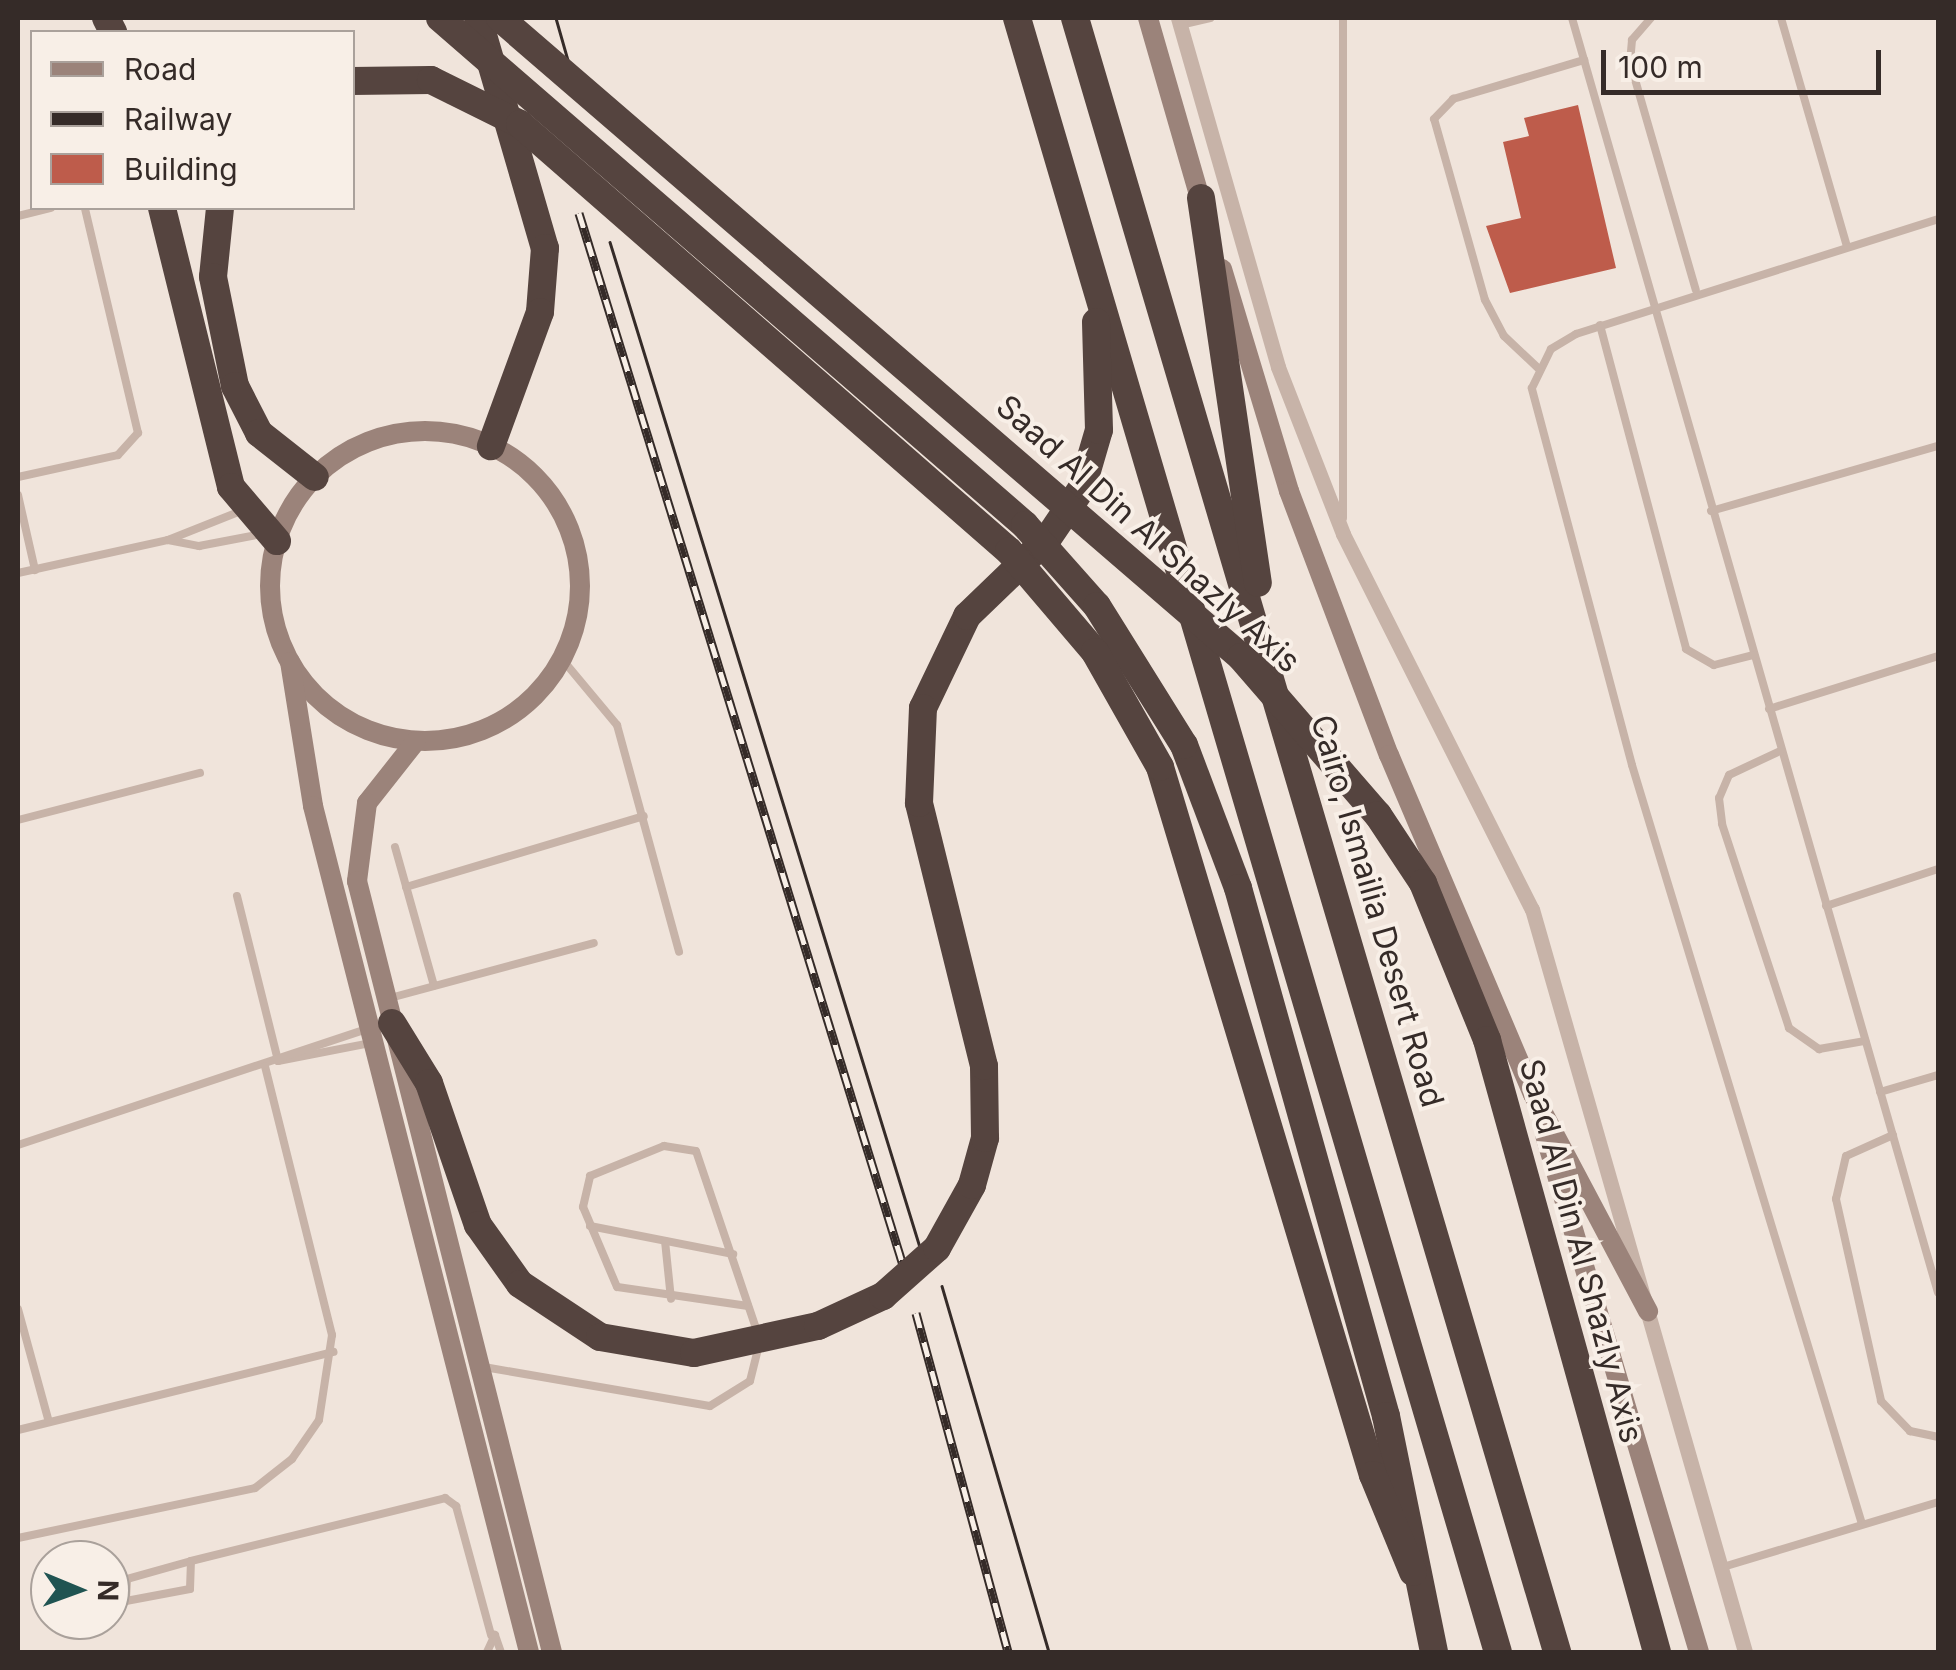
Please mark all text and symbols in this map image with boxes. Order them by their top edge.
legend [30,30,355,210]
scale bar [1606,30,1886,92]
text: 100 m [1618,49,1703,85]
text: Road [124,51,196,87]
text: Railway [124,101,232,137]
text: Building [124,151,238,187]
street label: Saad Al Din Al Shazly Axis [988,387,1308,681]
street label: Cairo, Ismailia Desert Road [1303,710,1451,1112]
street label: Saad Al Din Al Shazly Axis [1511,1055,1651,1447]
north arrow [30,1540,130,1640]
text: N [91,1580,125,1601]

